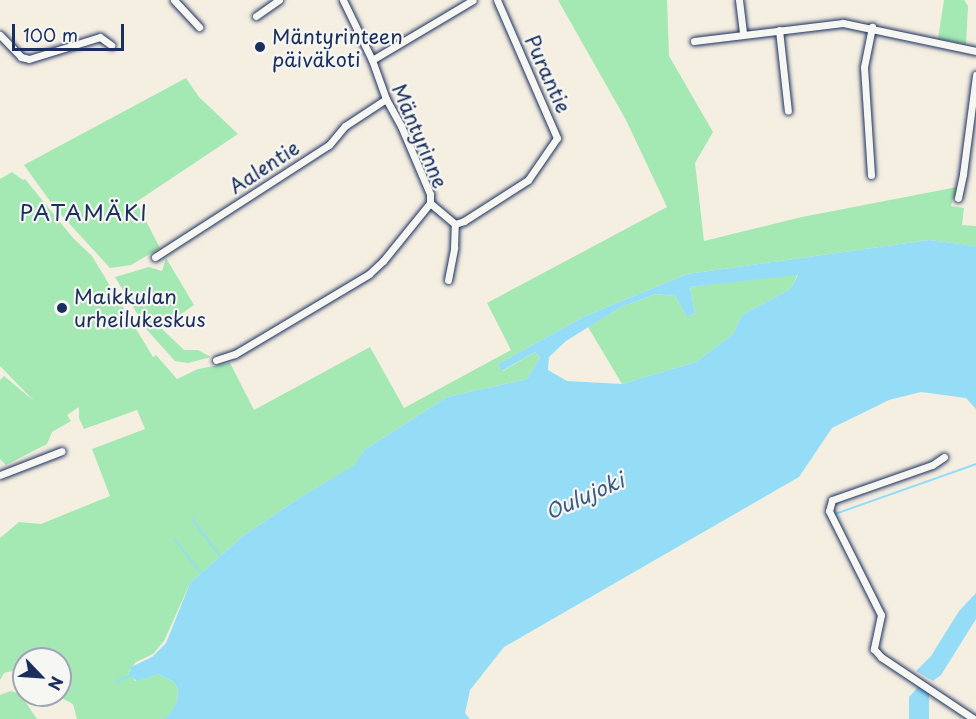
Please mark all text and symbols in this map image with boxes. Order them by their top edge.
scale bar [15,12,128,50]
text: 100 m [23,21,78,48]
place label: Mäntyrinteen päiväkoti [272,24,403,71]
street label: Purantie [520,31,576,117]
marker: Mäntyrinteen päiväkoti [253,40,267,54]
street label: Mäntyrinne [387,80,453,192]
street label: Aalentie [224,135,304,199]
district label: PATAMÄKI [19,199,149,225]
place label: Maikkulan urheilukeskus [74,284,206,331]
marker: Maikkulan urheilukeskus [55,301,69,315]
water label: Oulujoki [541,467,627,523]
north arrow [12,647,72,707]
text: N [43,673,70,695]

